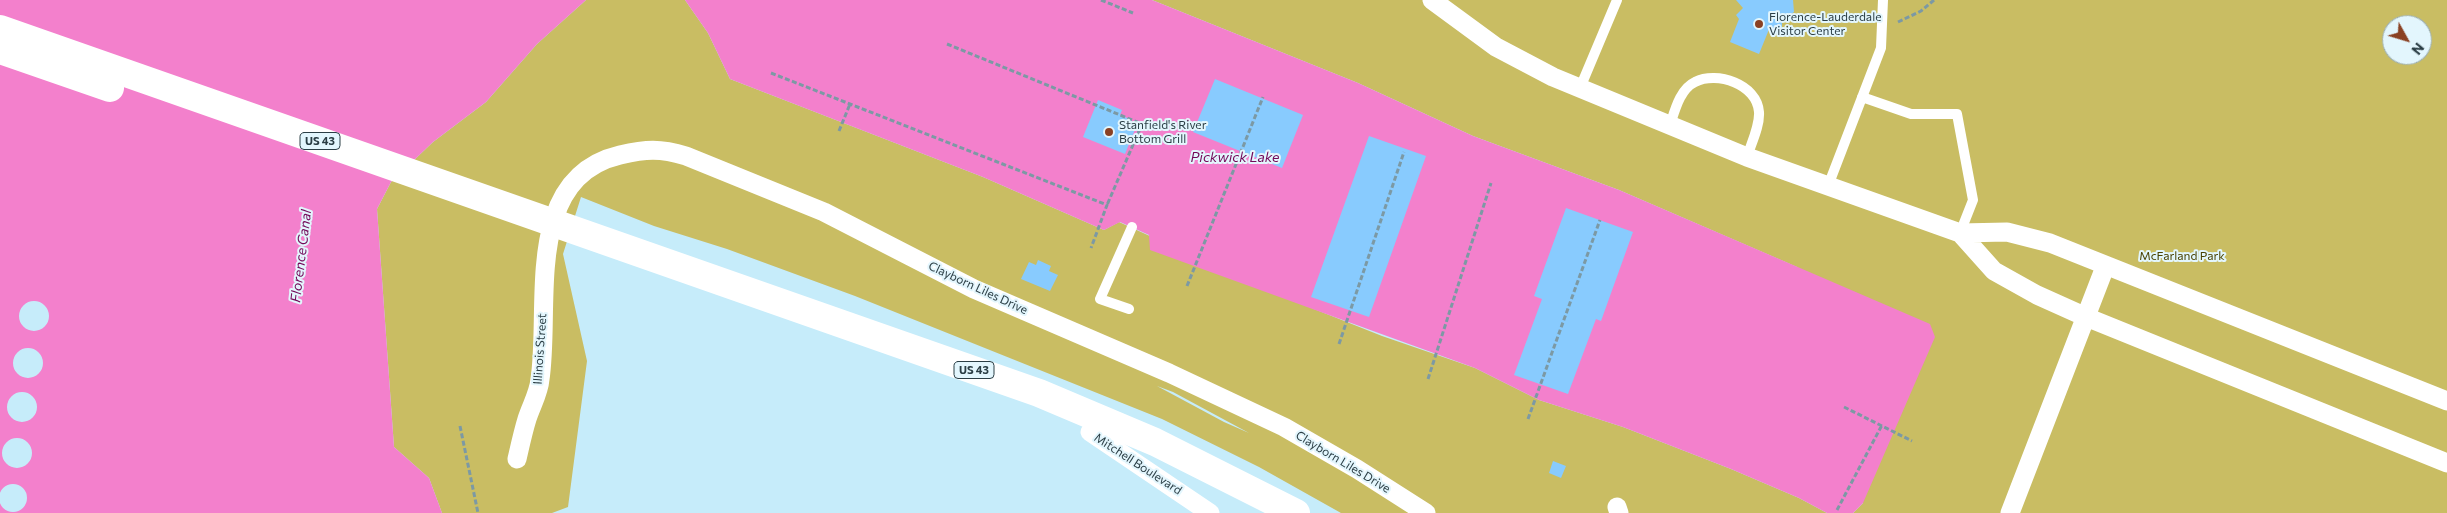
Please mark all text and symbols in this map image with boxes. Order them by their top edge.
place label: Florence-Lauderdale Visitor Center [1769,10,1882,38]
north arrow [2382,15,2432,65]
marker: Florence-Lauderdale Visitor Center [1753,18,1765,30]
text: N [2408,40,2428,59]
place label: Stanfield's River Bottom Grill [1119,118,1206,146]
marker: Stanfield's River Bottom Grill [1103,126,1115,138]
road number: US 43 [300,132,340,150]
water label: Pickwick Lake [1191,149,1279,165]
water label: Florence Canal [287,209,315,303]
park label: McFarland Park [2139,249,2225,263]
street label: Clayborn Liles Drive [926,259,1030,317]
street label: Illinois Street [530,313,550,385]
road number: US 43 [954,362,994,378]
street label: Clayborn Liles Drive [1293,428,1393,496]
street label: Mitchell Boulevard [1091,430,1185,498]

